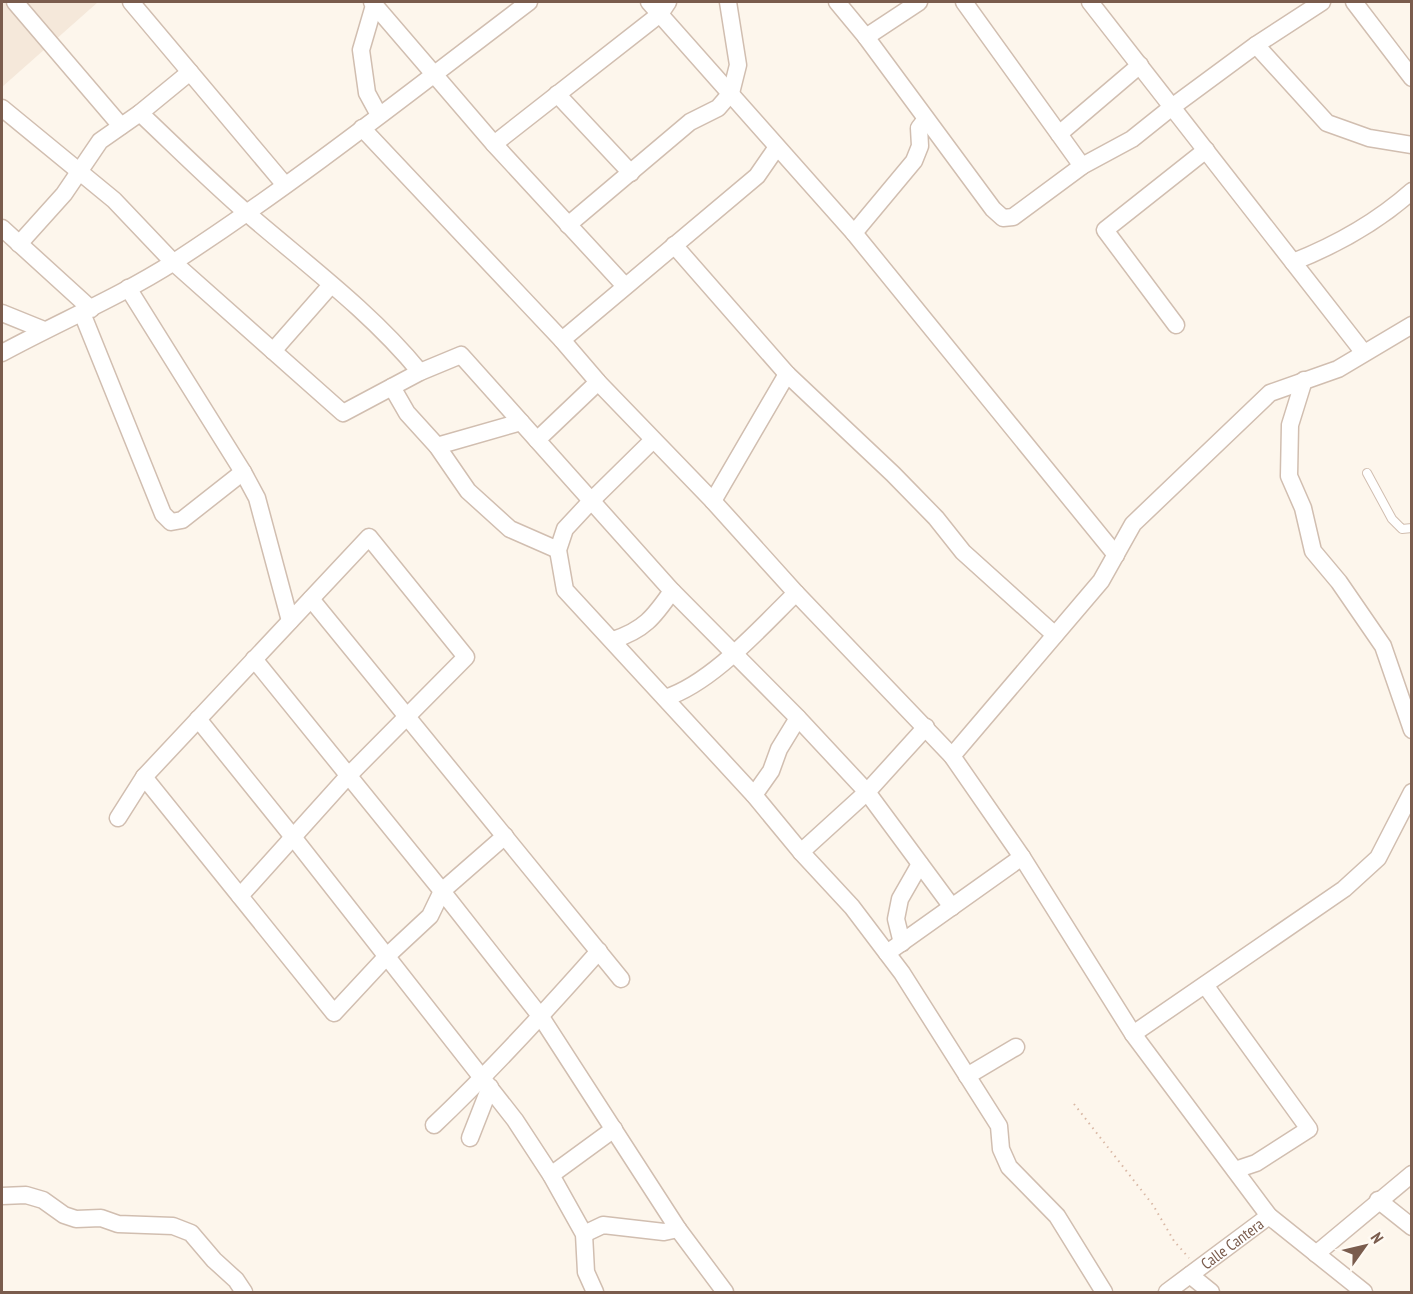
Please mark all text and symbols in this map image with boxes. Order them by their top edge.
street label: Calle Cantera [1197,1214,1267,1274]
north arrow [1335,1216,1395,1276]
text: N [1367,1228,1388,1247]

